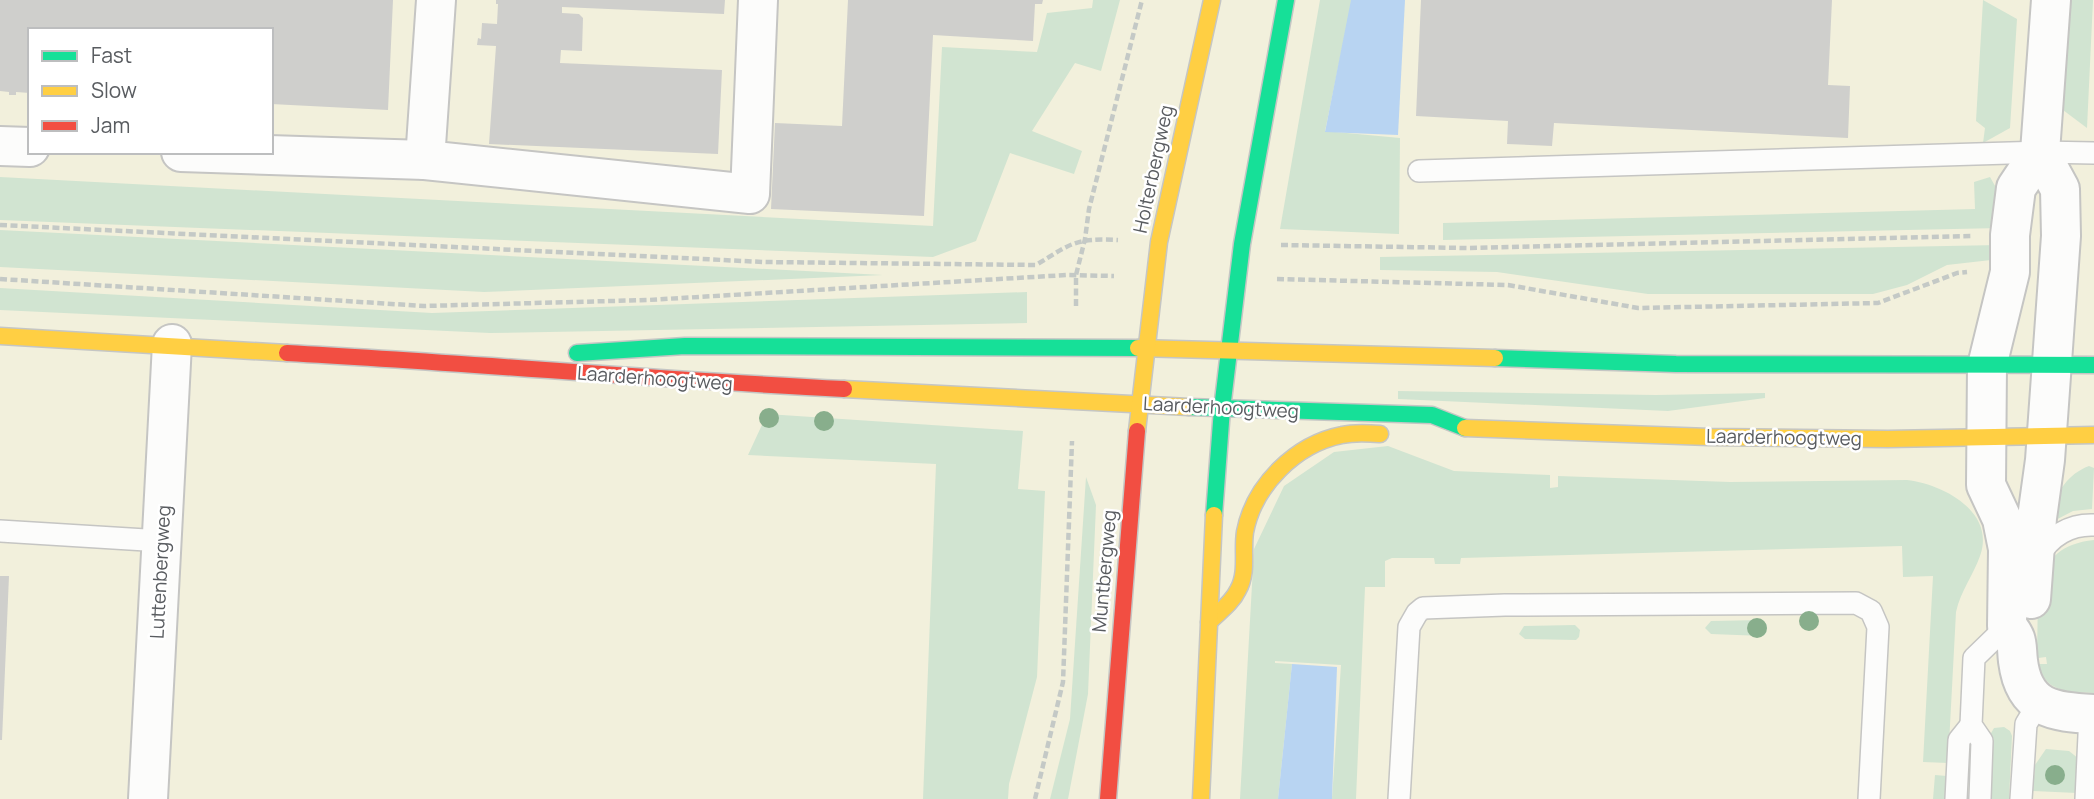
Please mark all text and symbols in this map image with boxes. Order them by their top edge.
legend [28,28,273,154]
text: Fast [91,41,132,69]
text: Slow [91,76,137,104]
street label: Holterbergweg [1127,102,1179,236]
text: Jam [91,111,130,139]
street label: Laarderhoogtweg [576,360,734,396]
street label: Laarderhoogtweg [1142,390,1300,424]
street label: Laarderhoogtweg [1706,423,1862,451]
street label: Luttenbergweg [144,505,176,639]
street label: Muntbergweg [1086,509,1122,633]

